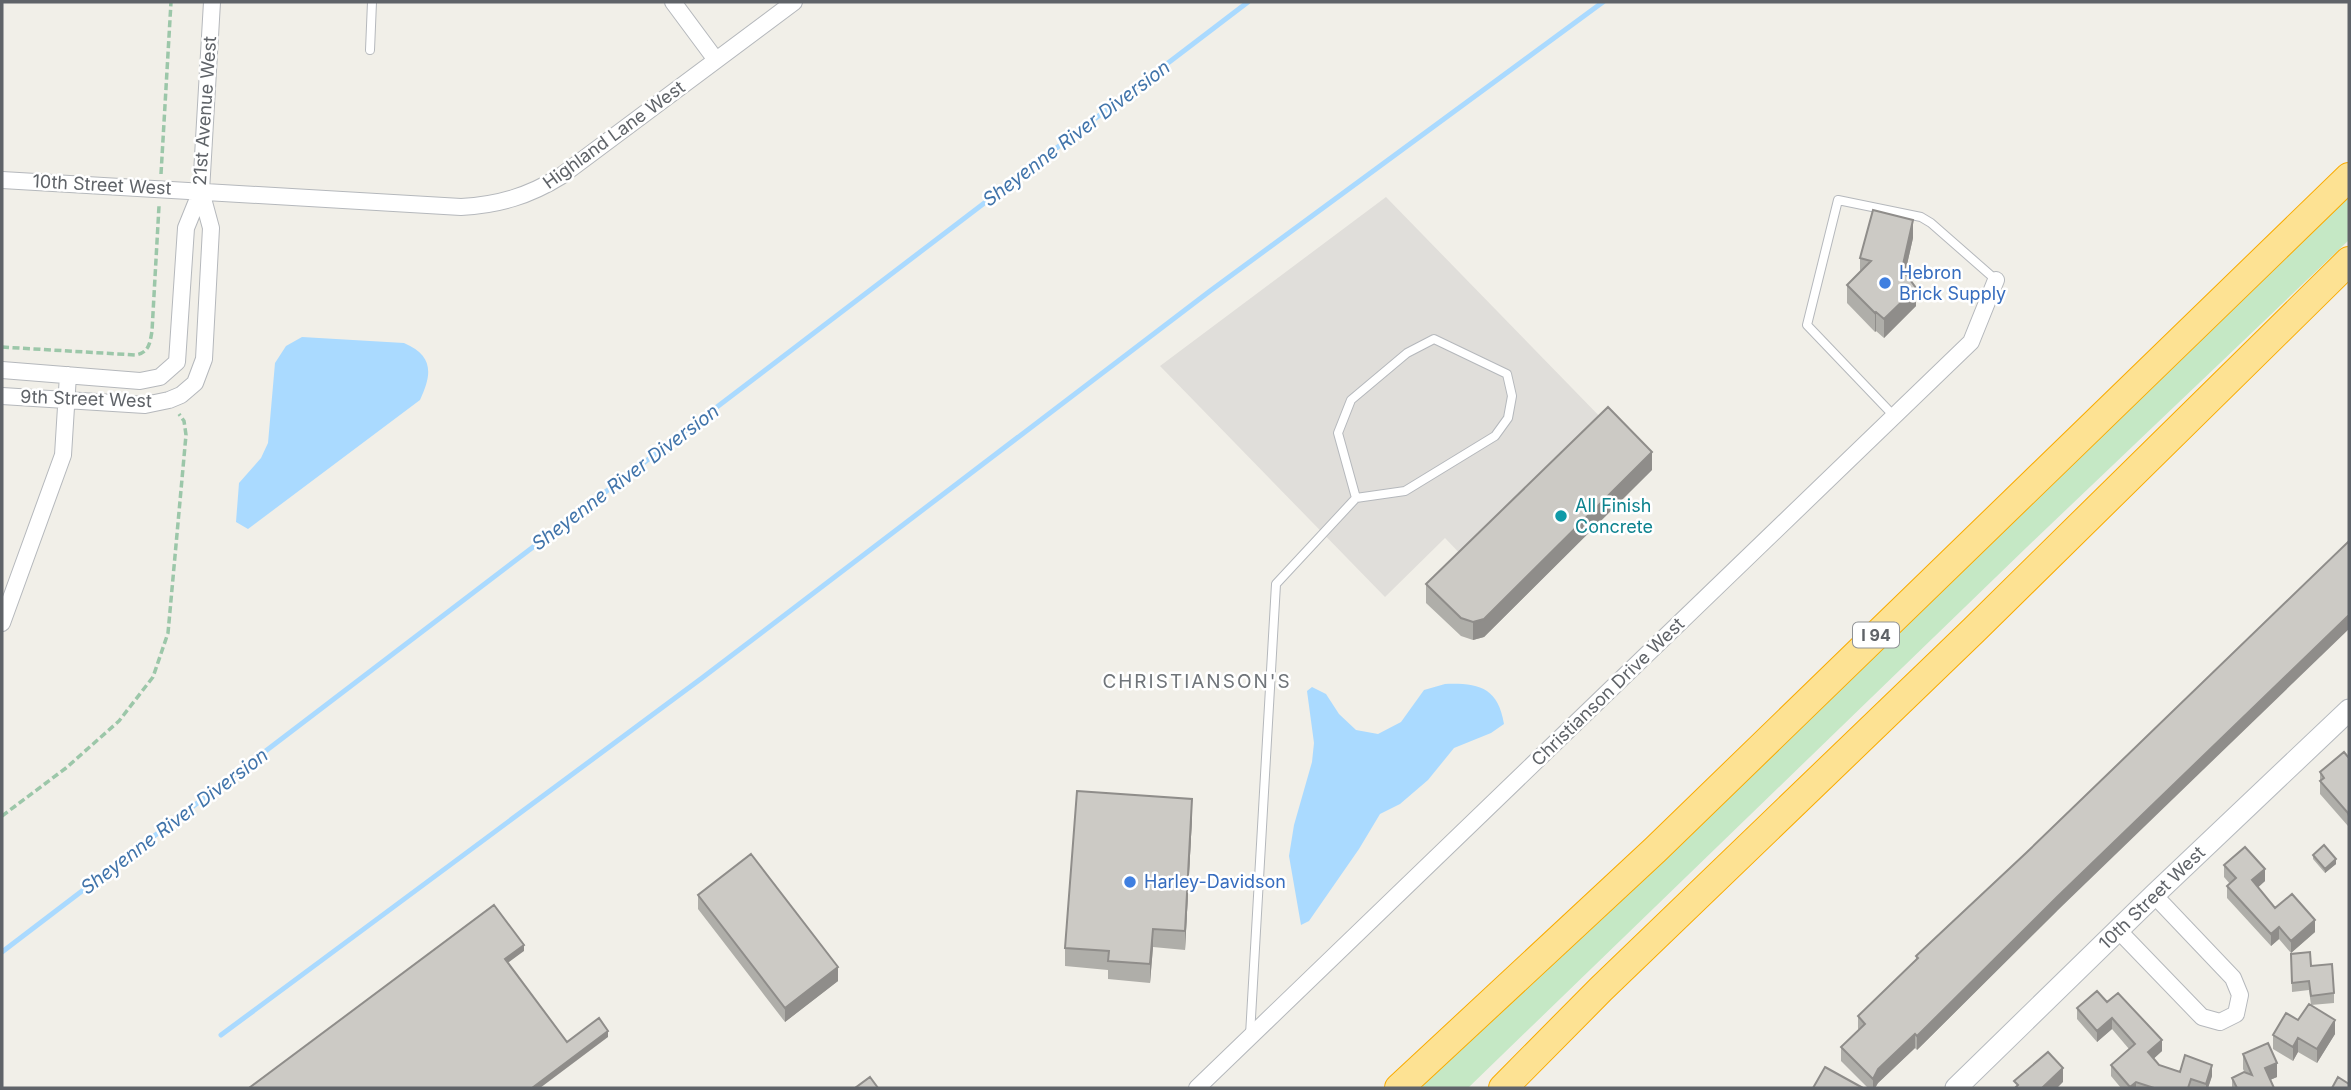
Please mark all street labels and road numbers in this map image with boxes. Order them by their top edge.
street label: 21st Avenue West [189,35,220,186]
street label: Highland Lane West [539,76,689,193]
street label: 10th Street West [32,170,172,199]
street label: 9th Street West [20,386,152,411]
street label: Christianson Drive West [1527,613,1688,770]
road number: I 94 [1853,622,1899,648]
street label: 10th Street West [2094,842,2209,954]

